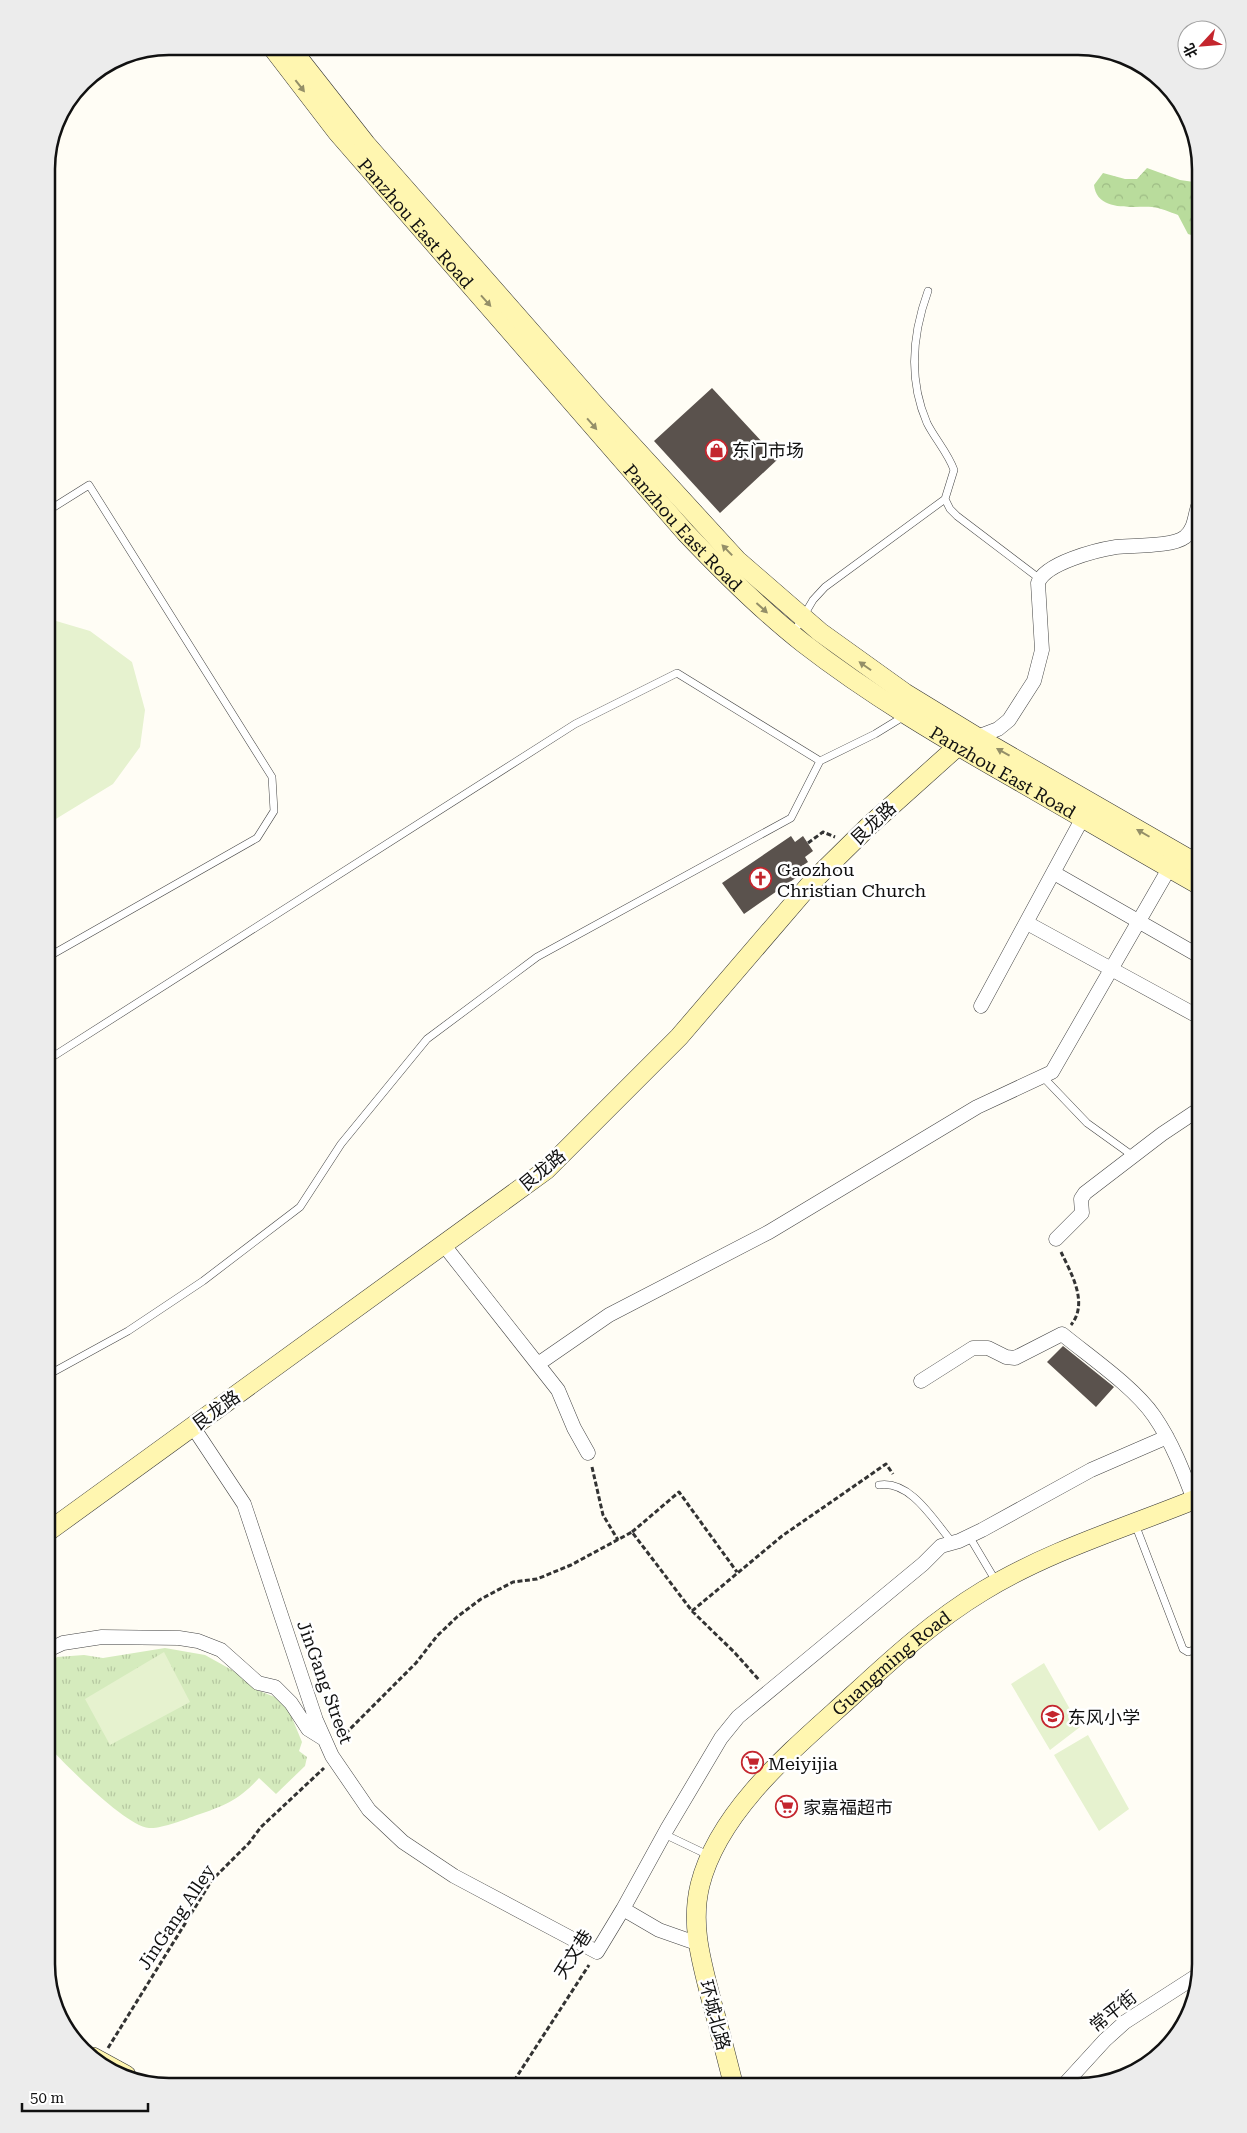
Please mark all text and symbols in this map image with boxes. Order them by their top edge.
north arrow [1177,20,1227,70]
text: 北 [1180,41,1201,60]
one-way arrow [294,79,305,92]
street label: Panzhou East Road [354,154,479,292]
one-way arrow [480,295,492,307]
one-way arrow [586,418,598,430]
shop icon: 东门市场 [704,438,728,462]
place label: 东门市场 [732,440,804,461]
street label: Panzhou East Road [620,459,747,595]
one-way arrow [721,545,733,557]
one-way arrow [755,602,767,614]
one-way arrow [858,661,872,671]
street label: Panzhou East Road [926,721,1080,822]
one-way arrow [996,747,1010,756]
street label: 艮龙路 [846,797,900,849]
one-way arrow [1137,829,1150,838]
place label: Gaozhou Christian Church [777,859,927,901]
church icon: Gaozhou Christian Church [749,867,773,891]
street label: 艮龙路 [515,1145,569,1195]
street label: 艮龙路 [188,1386,244,1434]
street label: Guangming Road [827,1606,955,1720]
street label: JinGang Street [293,1618,357,1747]
school or university icon: 东风小学 [1040,1705,1064,1729]
place label: 东风小学 [1068,1707,1140,1728]
supermarket icon: Meiyijia [740,1751,764,1775]
place label: Meiyijia [768,1753,838,1774]
supermarket icon: 家嘉福超市 [775,1795,799,1819]
place label: 家嘉福超市 [803,1797,893,1818]
street label: JinGang Alley [133,1860,219,1974]
street label: 天文巷 [550,1926,596,1982]
street label: 环城北路 [696,1978,734,2052]
street label: 常平街 [1085,1986,1141,2036]
scale bar [22,2080,149,2112]
text: 50 m [30,2089,65,2107]

